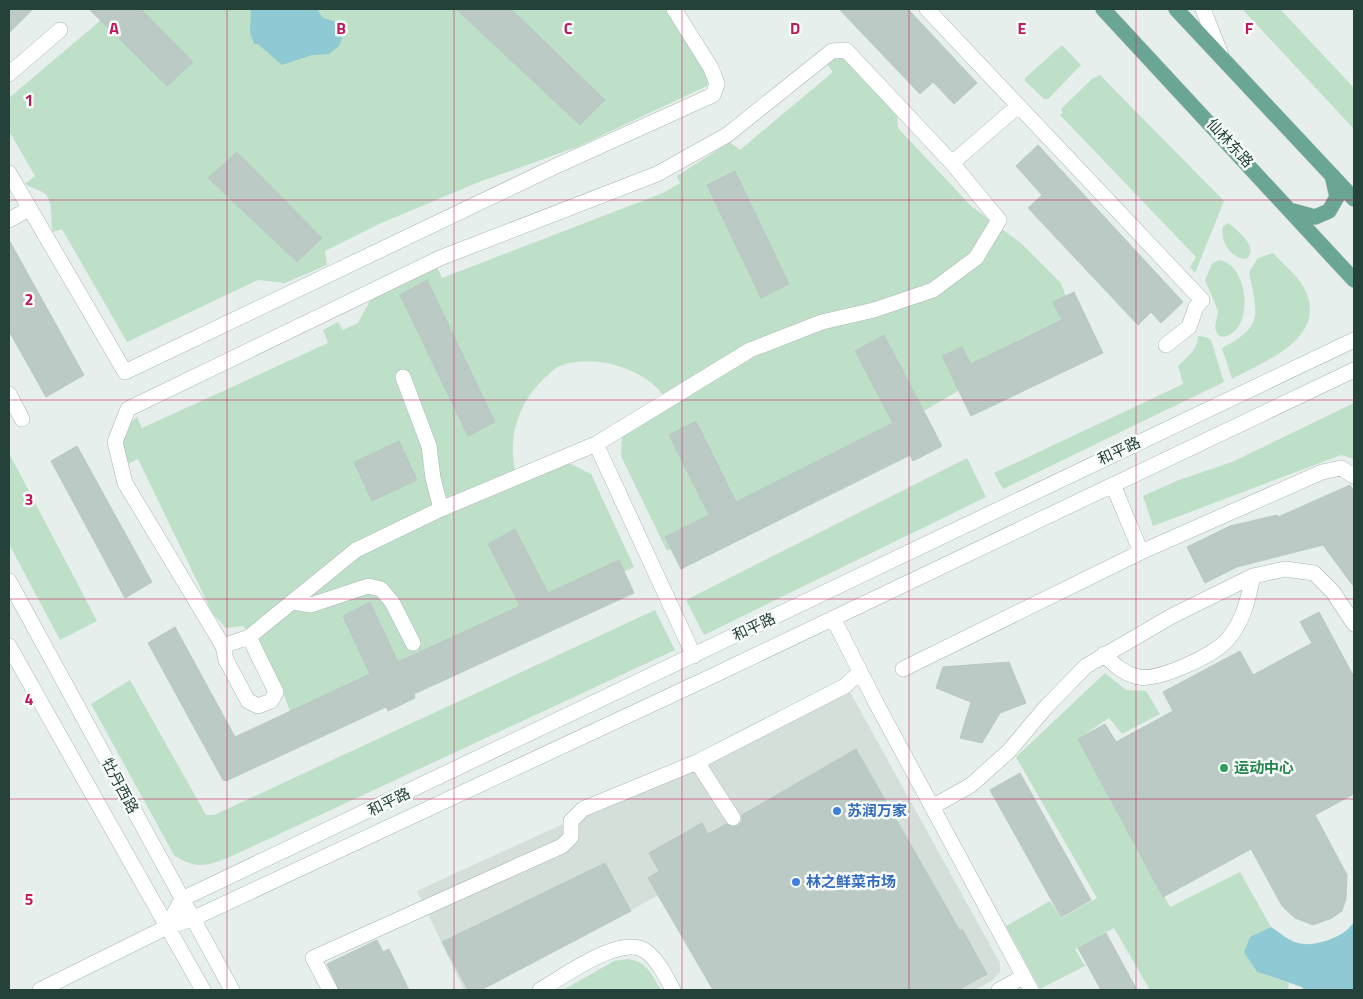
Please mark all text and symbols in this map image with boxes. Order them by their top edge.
text: A [109,16,119,40]
text: B [336,16,346,40]
text: C [564,16,573,40]
text: D [790,16,800,40]
text: E [1018,16,1027,40]
text: F [1245,16,1254,40]
text: 1 [25,88,33,112]
street label: 仙林东路 [1201,113,1259,172]
text: 2 [25,287,33,311]
street label: 和平路 [1094,431,1144,470]
text: 3 [25,487,33,511]
street label: 和平路 [729,607,779,646]
text: 4 [25,687,34,711]
street label: 牡丹西路 [96,754,145,818]
place label: 运动中心 [1234,756,1294,779]
marker: 运动中心 [1218,762,1230,774]
street label: 和平路 [364,781,414,822]
place label: 苏润万家 [847,799,907,822]
marker: 苏润万家 [831,805,843,817]
place label: 林之鲜菜市场 [806,870,896,893]
marker: 林之鲜菜市场 [790,876,802,888]
text: 5 [25,887,34,911]

